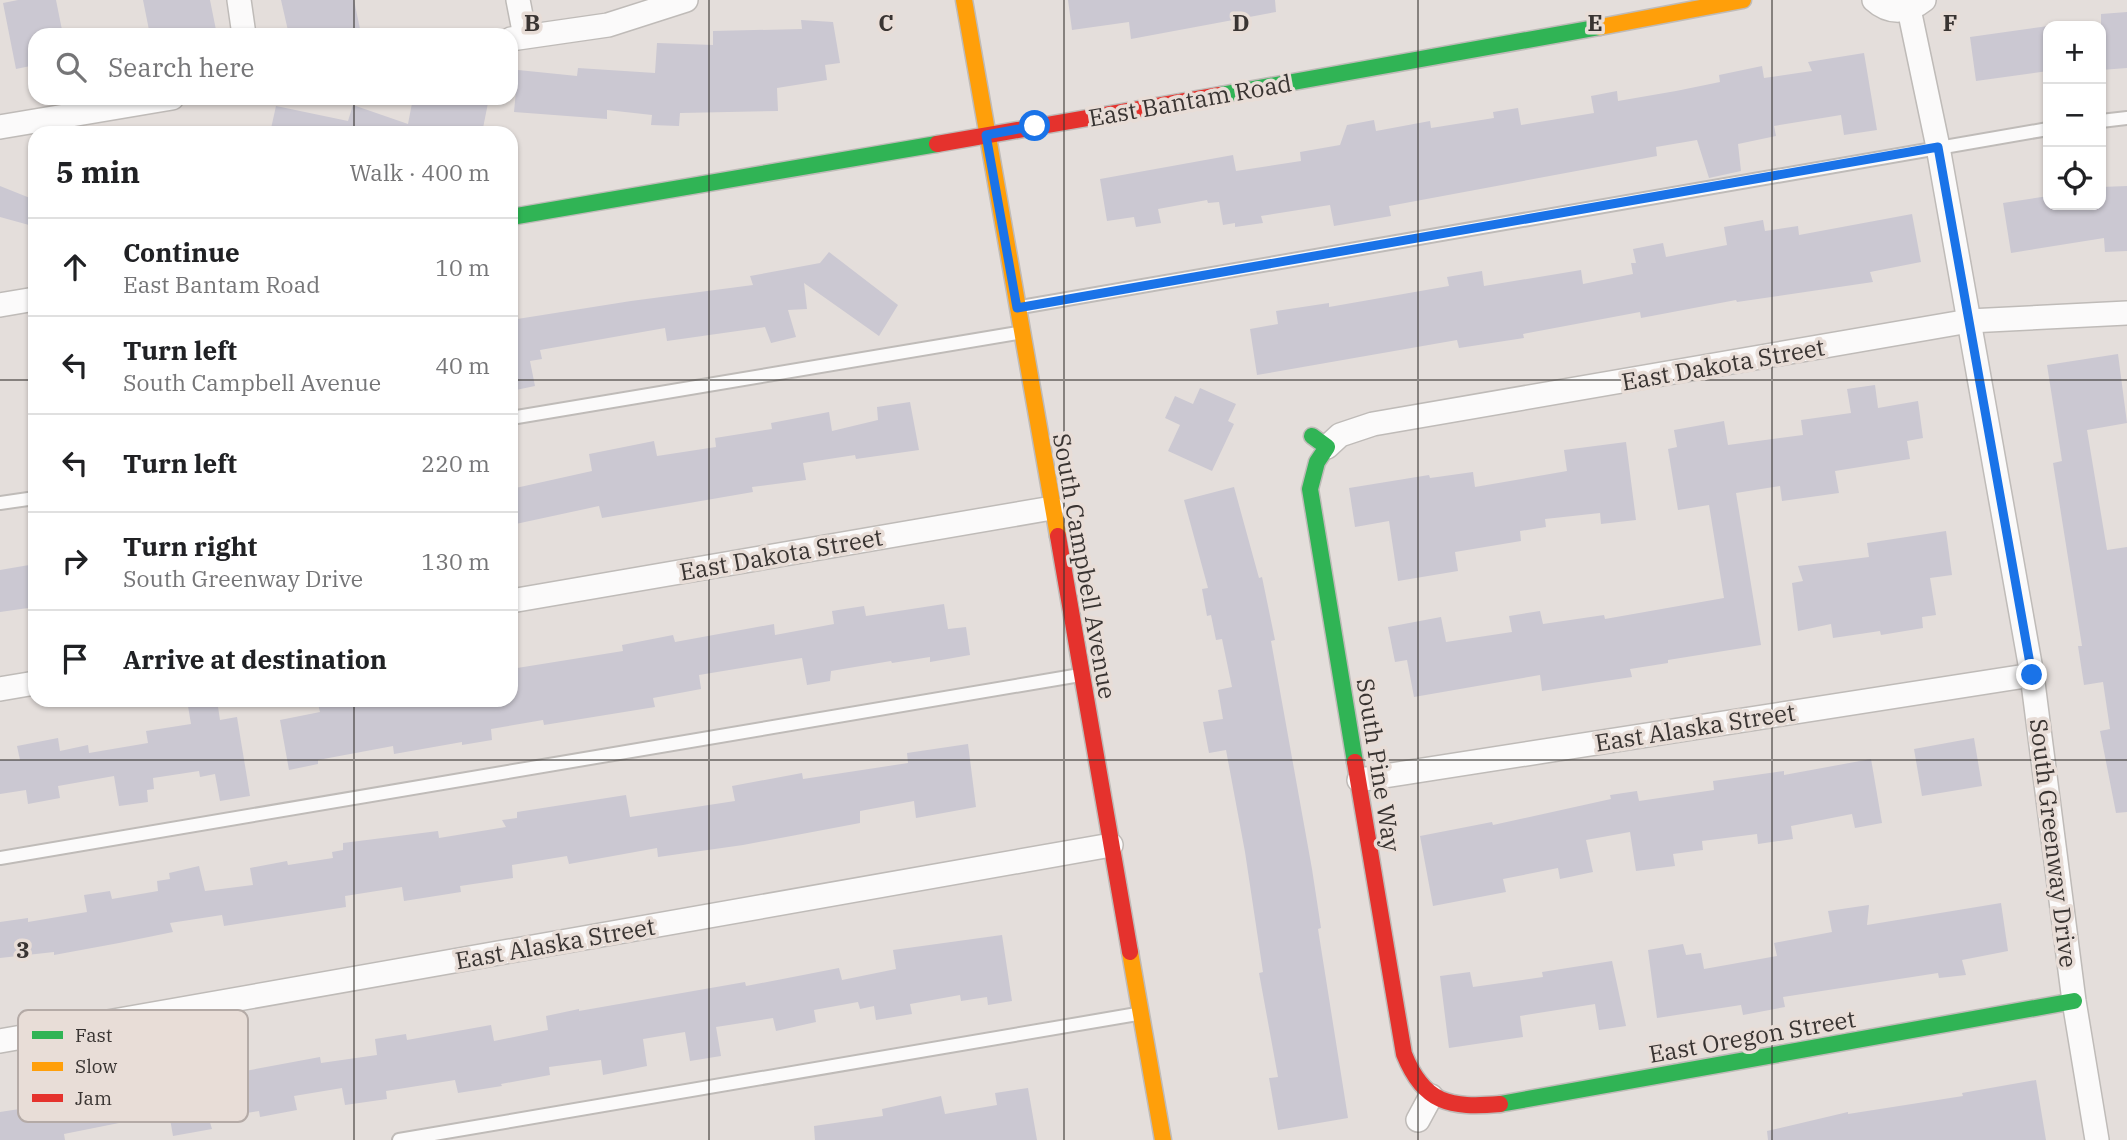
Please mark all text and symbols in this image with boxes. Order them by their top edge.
text: B [524,7,540,37]
text: C [878,7,894,37]
text: D [1232,7,1250,37]
text: E [1587,7,1603,37]
text: F [1943,7,1957,37]
map controls [2043,21,2106,210]
button: + [2043,21,2106,84]
search box [28,28,518,105]
icon: search [52,48,90,86]
text: Search here [108,50,254,84]
street label: East Bantam Road [1086,66,1294,134]
button: − [2043,84,2106,147]
route start [1019,110,1050,141]
button: locate [2043,147,2106,210]
text: 5 min [56,152,140,191]
text: Walk · 400 m [349,157,490,187]
text: Continue [123,235,240,269]
icon: ahead [56,248,94,286]
text: 10 m [435,252,490,282]
text: East Bantam Road [123,269,320,299]
street label: East Dakota Street [1619,330,1827,398]
text: Turn left [123,333,237,367]
icon: left [56,346,94,384]
text: 40 m [435,350,490,380]
text: South Campbell Avenue [123,367,381,397]
street label: South Campbell Avenue [1046,431,1124,701]
icon: left [56,444,94,482]
text: Turn left [123,446,237,480]
text: 220 m [421,448,490,478]
street label: East Dakota Street [677,520,885,588]
text: Turn right [123,529,257,563]
icon: right [56,542,94,580]
text: 130 m [421,546,490,576]
text: South Greenway Drive [123,563,363,593]
icon: arrive [56,640,94,678]
text: Arrive at destination [123,642,387,676]
route end [2016,659,2047,690]
street label: South Pine Way [1349,676,1409,854]
street label: East Alaska Street [1593,695,1797,759]
street label: South Greenway Drive [2023,717,2085,969]
street label: East Alaska Street [453,910,657,976]
text: 3 [16,934,30,964]
street label: East Oregon Street [1646,1002,1858,1070]
legend [18,1010,248,1122]
text: Fast [75,1023,113,1047]
text: Slow [75,1054,117,1078]
text: Jam [75,1086,112,1110]

